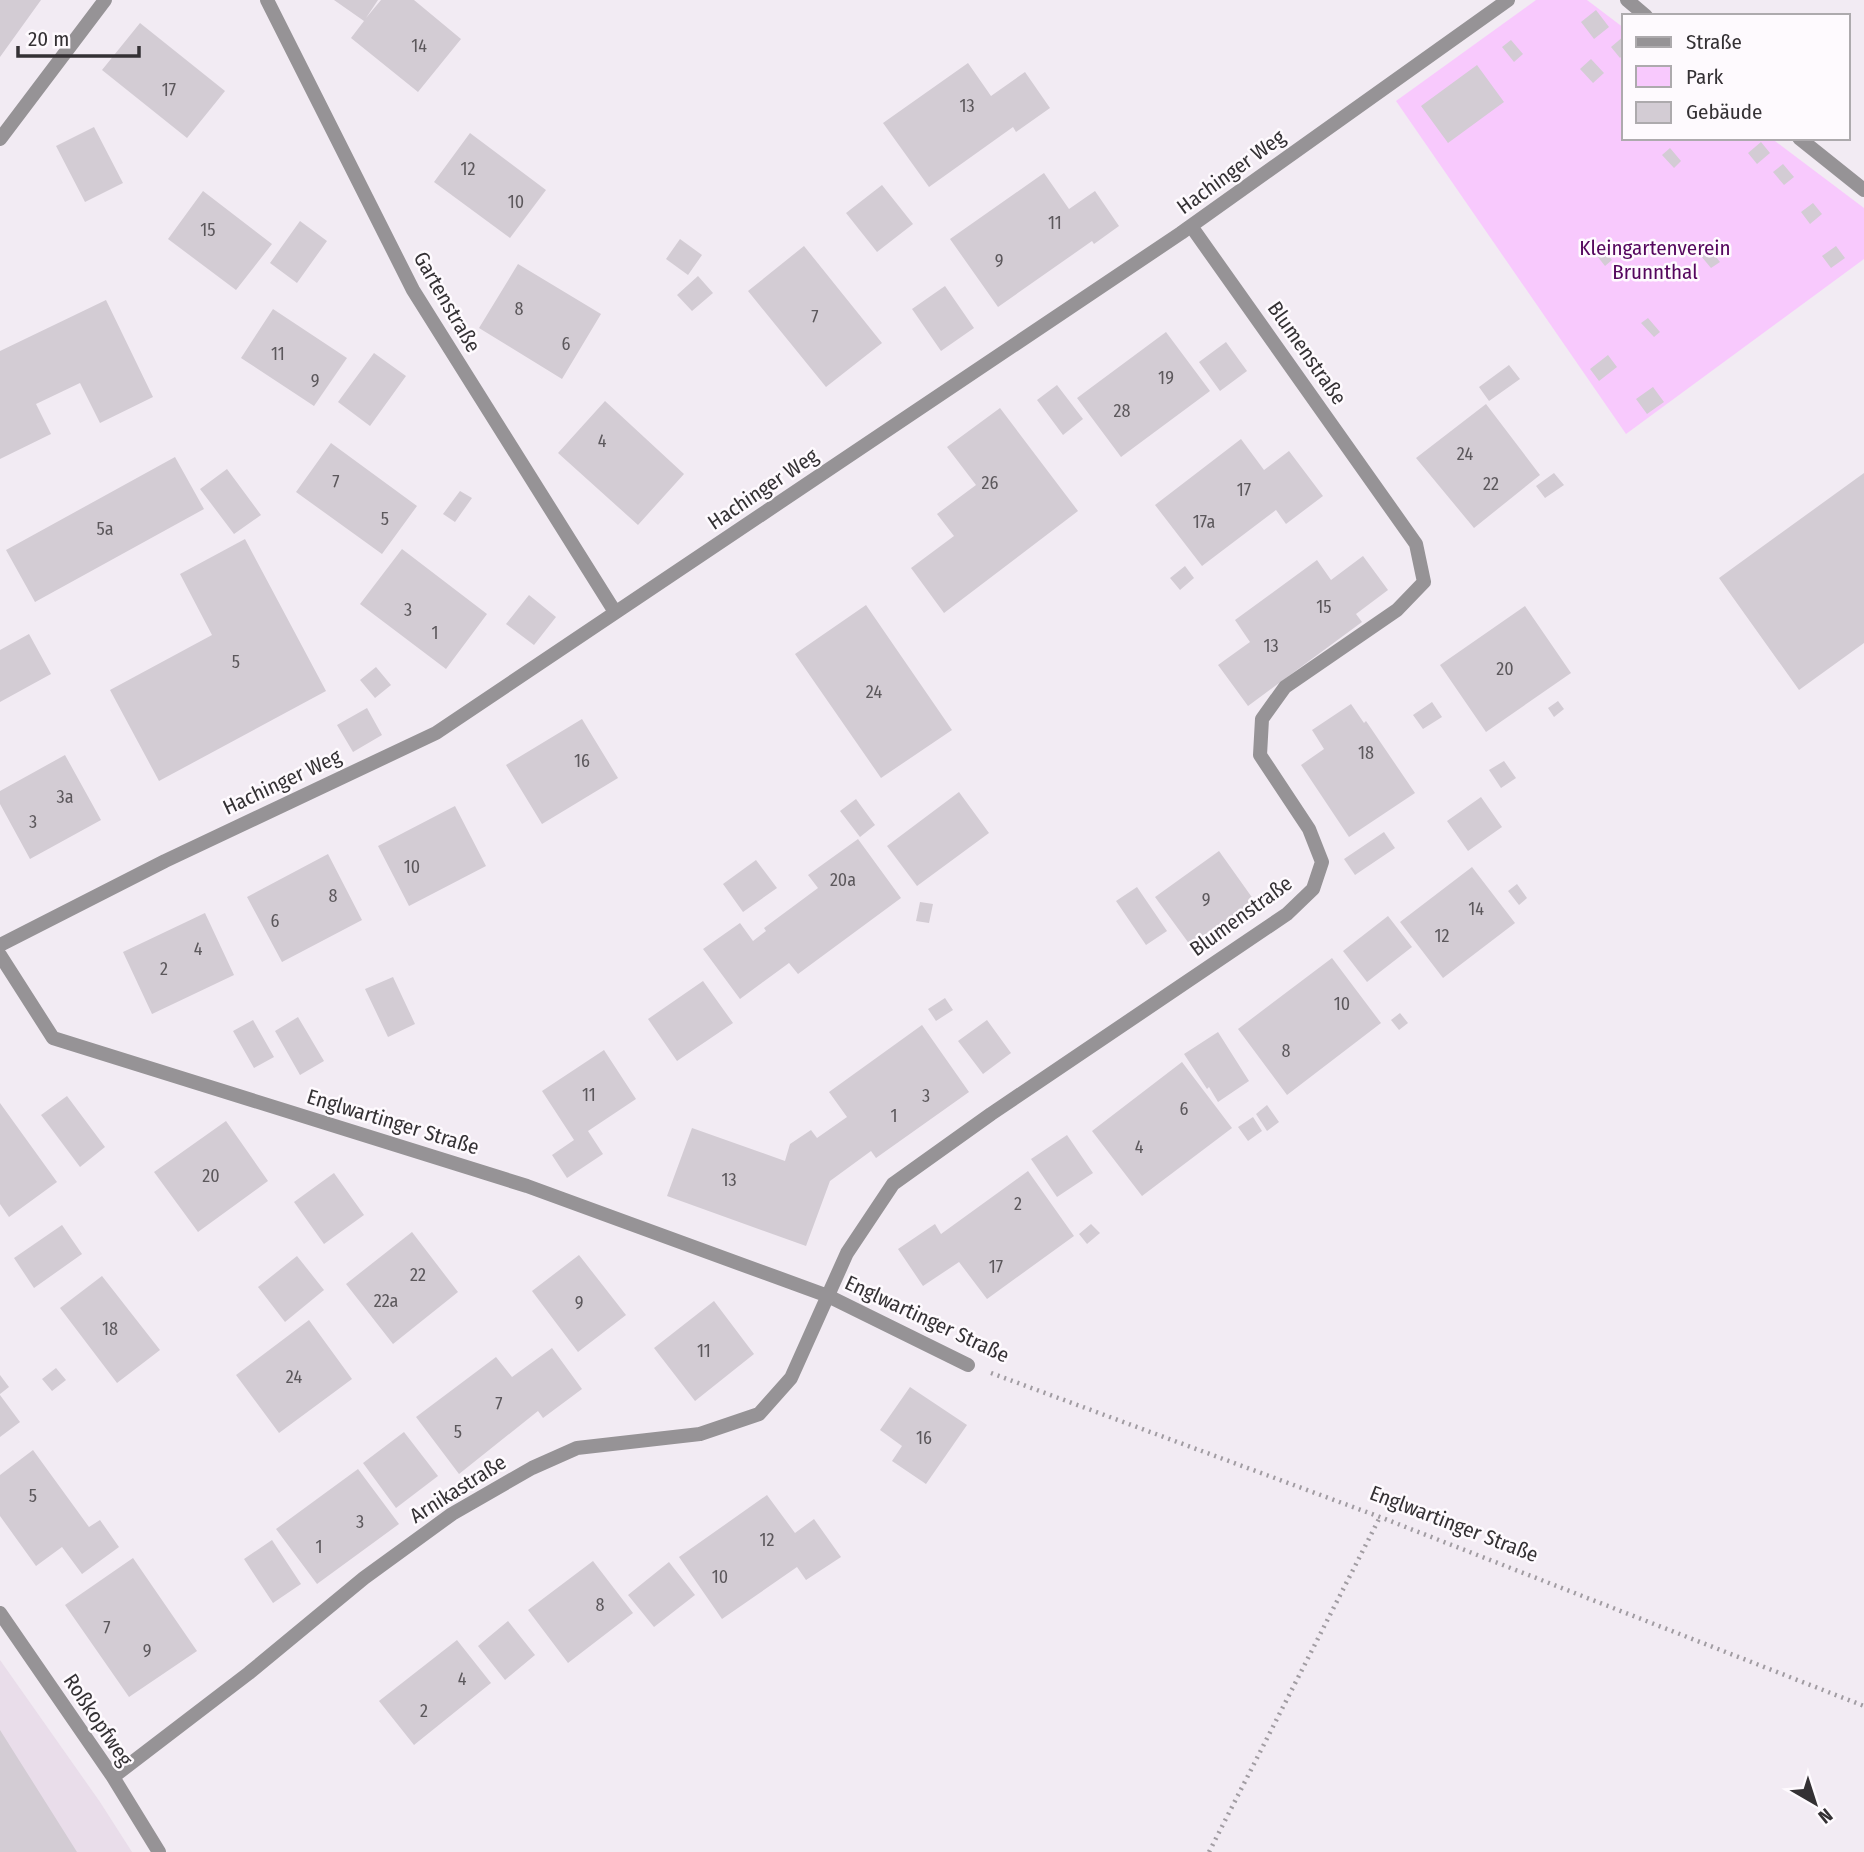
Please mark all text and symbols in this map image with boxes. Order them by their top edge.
scale bar [18,14,138,58]
legend [1622,14,1850,140]
text: 20 m [28,26,69,52]
text: Straße [1686,29,1742,55]
house number: 14 [411,35,427,57]
text: Park [1686,64,1724,90]
house number: 17 [162,79,176,101]
house number: 13 [959,95,975,117]
text: Gebäude [1686,99,1762,125]
street label: Hachinger Weg [1172,124,1290,220]
house number: 12 [461,158,476,180]
house number: 10 [508,191,524,213]
house number: 11 [1048,212,1062,234]
house number: 15 [200,219,216,241]
park label: Kleingartenverein Brunnthal [1579,235,1731,285]
street label: Gartenstraße [408,247,486,357]
house number: 9 [995,250,1003,272]
street label: Blumenstraße [1262,296,1352,410]
house number: 8 [515,298,524,320]
house number: 7 [811,306,819,328]
house number: 6 [562,333,571,355]
house number: 11 [271,343,285,365]
house number: 19 [1158,367,1174,389]
house number: 9 [311,370,319,392]
house number: 28 [1114,400,1130,422]
house number: 4 [598,430,607,452]
street label: Hachinger Weg [703,443,823,535]
house number: 24 [1457,443,1473,465]
house number: 7 [332,471,340,493]
house number: 26 [982,472,999,494]
house number: 22 [1483,473,1499,495]
house number: 17 [1237,479,1251,501]
house number: 5 [381,508,389,530]
house number: 17a [1193,511,1215,533]
house number: 5a [96,518,114,540]
house number: 15 [1316,596,1332,618]
house number: 3 [404,599,412,621]
house number: 1 [431,622,439,644]
house number: 13 [1263,635,1279,657]
house number: 5 [232,651,240,673]
house number: 20 [1496,658,1514,680]
house number: 24 [866,681,882,703]
house number: 18 [1358,742,1374,764]
street label: Hachinger Weg [219,743,345,821]
house number: 16 [574,750,590,772]
house number: 3a [57,786,74,808]
house number: 3 [29,811,37,833]
house number: 10 [404,856,420,878]
house number: 20a [830,869,856,891]
street label: Blumenstraße [1185,870,1297,962]
house number: 8 [329,885,338,907]
house number: 9 [1202,889,1210,911]
house number: 14 [1468,898,1484,920]
house number: 6 [271,910,280,932]
house number: 12 [1435,925,1450,947]
house number: 4 [194,938,203,960]
house number: 2 [160,958,168,980]
house number: 10 [1334,993,1350,1015]
house number: 8 [1282,1040,1291,1062]
street label: Englwartinger Straße [304,1083,482,1161]
house number: 11 [582,1084,596,1106]
house number: 3 [922,1085,930,1107]
house number: 6 [1180,1098,1189,1120]
house number: 1 [890,1105,898,1127]
house number: 4 [1135,1136,1144,1158]
house number: 20 [202,1165,220,1187]
house number: 13 [721,1169,737,1191]
house number: 2 [1014,1193,1022,1215]
house number: 17 [989,1256,1003,1278]
house number: 22 [410,1264,426,1286]
street label: Englwartinger Straße [841,1270,1013,1368]
house number: 22a [374,1290,398,1312]
house number: 9 [575,1292,583,1314]
house number: 18 [102,1318,118,1340]
house number: 11 [697,1340,711,1362]
house number: 24 [286,1366,302,1388]
house number: 7 [495,1393,503,1415]
house number: 5 [454,1421,462,1443]
house number: 16 [916,1427,932,1449]
street label: Arnikastraße [405,1449,511,1529]
street label: Englwartinger Straße [1366,1480,1542,1568]
house number: 5 [29,1485,37,1507]
house number: 3 [356,1511,364,1533]
house number: 12 [760,1529,775,1551]
house number: 1 [315,1536,323,1558]
house number: 10 [712,1566,728,1588]
house number: 8 [596,1594,605,1616]
house number: 7 [103,1617,111,1639]
house number: 9 [143,1640,151,1662]
house number: 4 [458,1668,467,1690]
street label: Roßkopfweg [58,1669,138,1771]
house number: 2 [420,1700,428,1722]
north arrow [1780,1768,1850,1838]
text: N [1814,1803,1837,1828]

